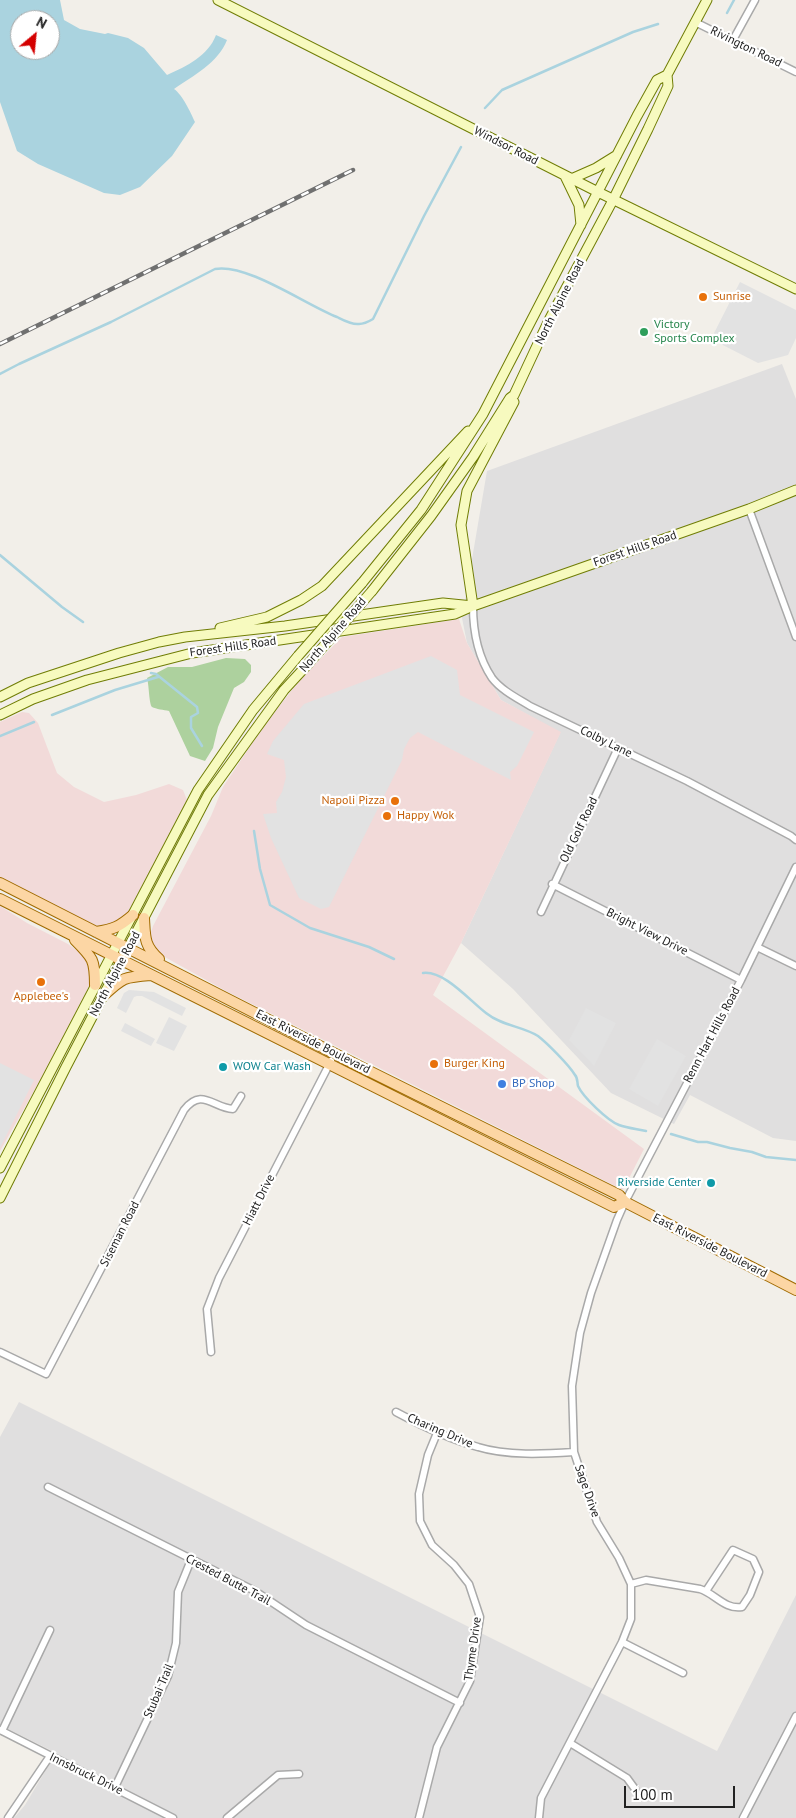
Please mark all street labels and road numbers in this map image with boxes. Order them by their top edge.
street label: Rivington Road [708,23,784,71]
street label: Windsor Road [471,124,541,168]
street label: North Alpine Road [532,257,588,347]
street label: Forest Hills Road [591,528,679,570]
street label: North Alpine Road [297,595,369,675]
street label: Forest Hills Road [189,634,277,660]
street label: Colby Lane [578,723,634,761]
street label: Old Golf Road [557,795,601,865]
street label: Bright View Drive [604,905,690,959]
street label: North Alpine Road [87,929,143,1019]
street label: Renn Hart Hills Road [681,985,743,1085]
street label: East Riverside Boulevard [253,1007,373,1077]
street label: Hiatt Drive [240,1172,278,1228]
street label: Siseman Road [97,1199,143,1269]
street label: East Riverside Boulevard [650,1211,770,1281]
street label: Charing Drive [405,1411,475,1451]
street label: Sage Drive [571,1463,603,1519]
street label: Crested Butte Trail [183,1551,273,1609]
street label: Thyme Drive [461,1616,485,1682]
street label: Stubai Trail [141,1662,177,1720]
street label: Innsbruck Drive [47,1750,125,1798]

